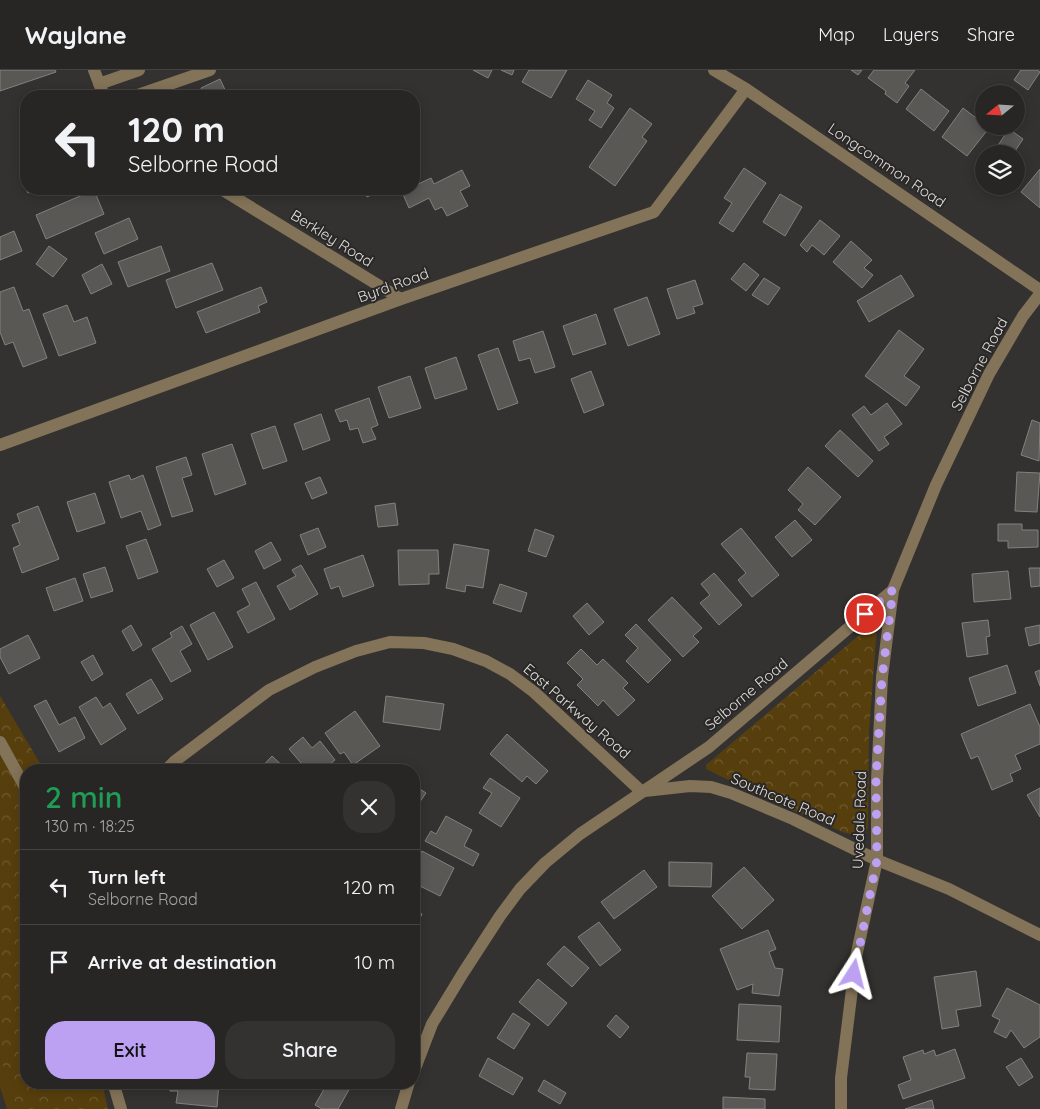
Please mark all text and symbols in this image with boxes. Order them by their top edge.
text: Waylane [25,20,127,50]
text: Map [818,23,855,46]
text: Layers [883,23,939,46]
text: Share [967,23,1015,46]
north arrow [975,85,1025,135]
map controls [975,85,1025,195]
text: 120 m [128,107,225,151]
icon: left [45,110,110,175]
street label: Longcommon Road [824,119,950,211]
button: layers [975,145,1025,195]
text: Selborne Road [128,150,279,178]
street label: Berkley Road [287,205,377,271]
street label: Byrd Road [355,263,431,307]
street label: Selborne Road [946,314,1012,414]
pin [844,593,886,635]
icon: arrive [851,600,879,628]
street label: Selborne Road [701,654,791,734]
street label: East Parkway Road [520,659,634,763]
street label: Southcote Road [728,769,838,829]
street label: Uvedale Road [848,771,870,869]
text: 2 min [45,778,122,816]
button: close [343,781,395,833]
text: 130 m · 18:25 [45,816,135,836]
text: Turn left [88,865,166,889]
icon: left [45,873,73,901]
text: 120 m [344,875,395,899]
text: Selborne Road [88,889,198,909]
position arrow [827,947,879,999]
icon: arrive [45,948,73,976]
text: Arrive at destination [88,950,277,974]
text: 10 m [354,950,395,974]
button: Exit [45,1021,215,1079]
button: Share [225,1021,395,1079]

